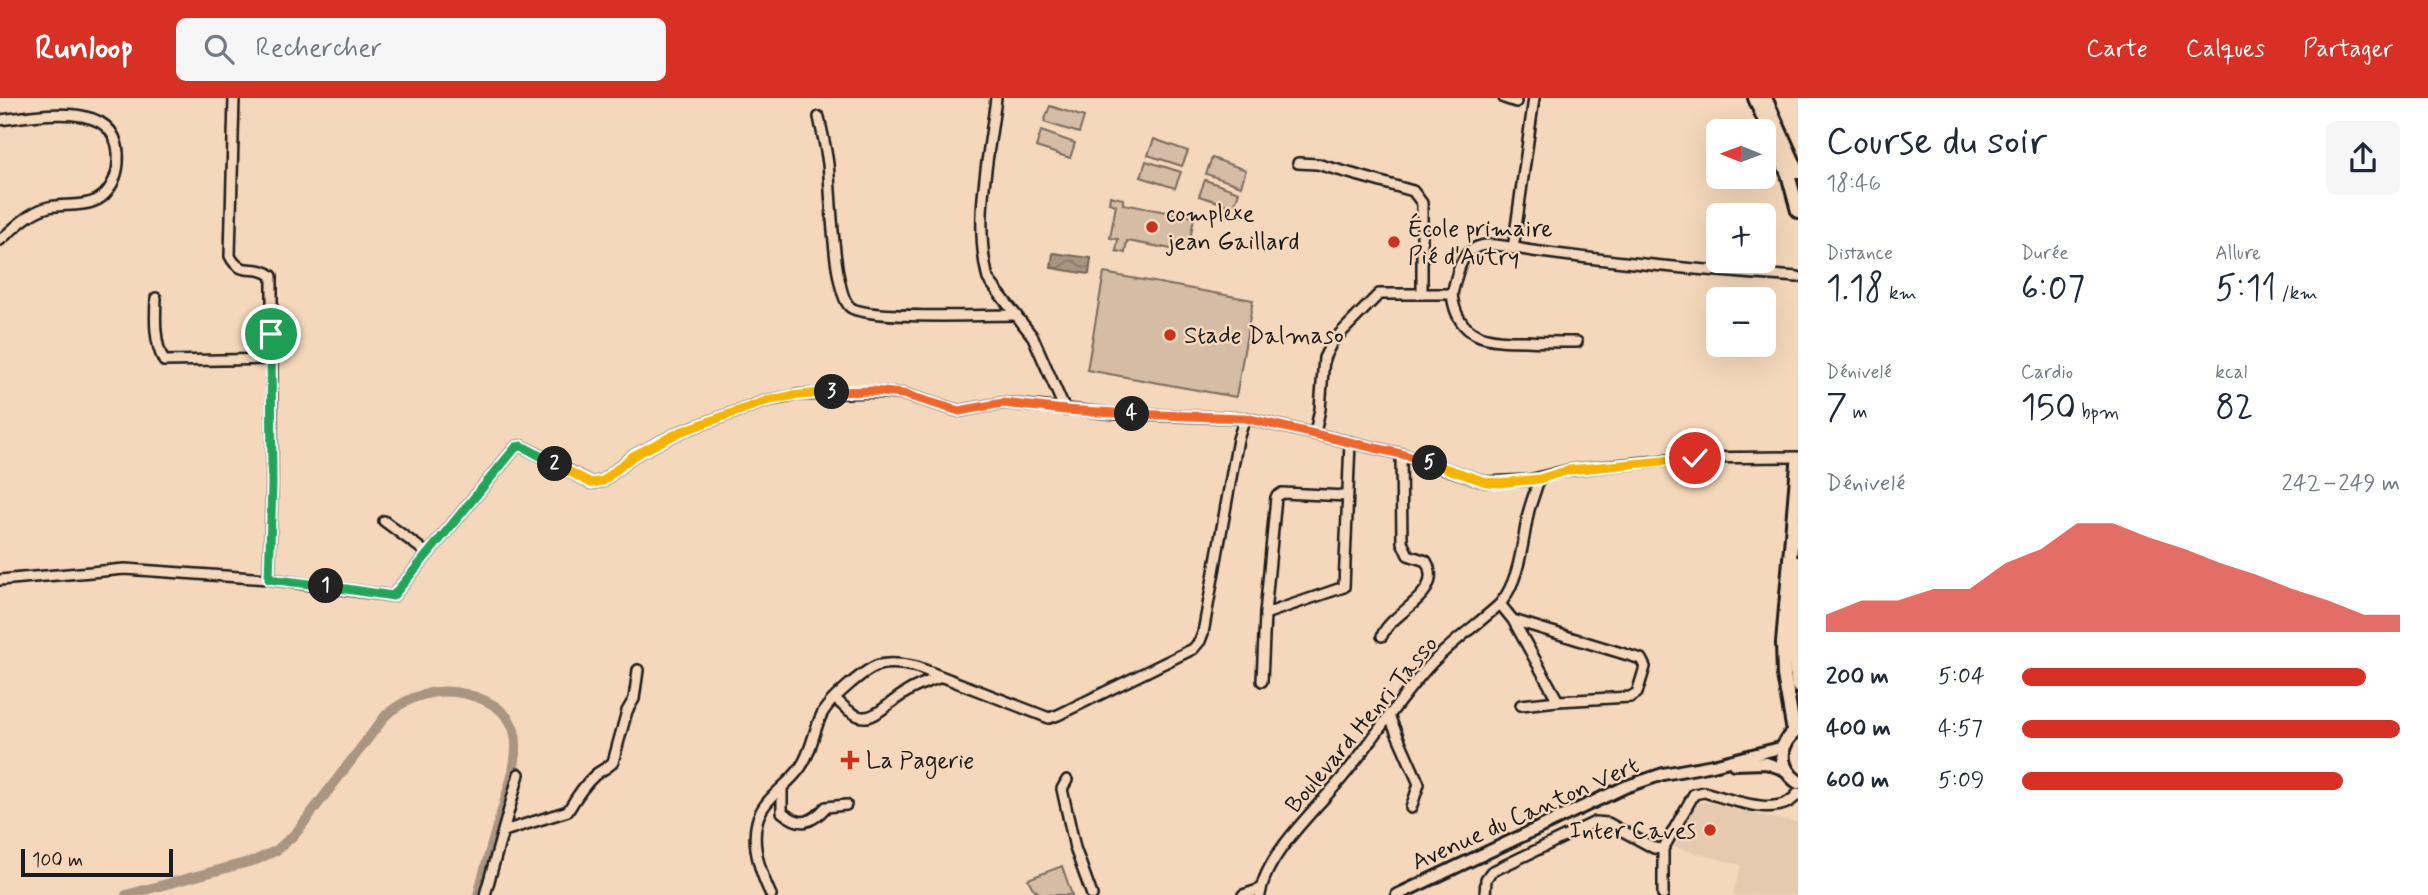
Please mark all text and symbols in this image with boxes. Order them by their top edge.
search box [176,18,666,81]
text: Runloop [35,27,134,71]
icon: search [200,30,238,68]
text: Rechercher [256,32,382,66]
text: Carte [2086,34,2148,65]
text: Calques [2186,34,2265,65]
text: Partager [2303,34,2393,65]
text: Course du soir [1826,118,2047,167]
north arrow [1706,119,1776,189]
map controls [1706,119,1776,357]
button: share [2326,121,2400,195]
text: 18:46 [1826,169,1881,199]
place label: complexe jean Gaillard [1165,199,1299,258]
button: + [1706,203,1776,273]
place label: École primaire Pié d'Autry [1408,212,1553,273]
marker: complexe jean Gaillard [1144,219,1160,235]
marker: École primaire Pié d'Autry [1386,234,1402,250]
text: Distance [1826,241,1893,266]
text: Durée [2021,241,2069,266]
text: Allure [2215,241,2261,266]
text: 1.18 [1826,266,1884,312]
text: 6:07 [2021,266,2085,312]
text: 5:11 [2215,266,2276,312]
text: km [1884,281,1917,306]
text: /km [2276,281,2318,306]
button: − [1706,287,1776,357]
pin [241,304,301,364]
icon: arrive [252,315,290,353]
place label: Stade Dalmaso [1184,321,1344,352]
marker: Stade Dalmaso [1162,327,1178,343]
text: Dénivelé [1826,360,1892,385]
text: Cardio [2021,360,2073,385]
text: kcal [2215,360,2247,385]
pin: 3 [814,374,850,410]
text: 3 [827,379,836,404]
text: 7 [1826,385,1847,431]
text: 150 [2021,385,2076,431]
text: 82 [2215,385,2254,431]
pin: 4 [1114,396,1150,432]
text: m [1847,400,1868,425]
text: bpm [2076,400,2119,425]
text: 4 [1126,401,1137,426]
pin [1665,428,1725,488]
icon: check [1676,439,1714,477]
pin: 2 [538,446,572,482]
pin: 5 [1412,446,1448,480]
text: 5 [1424,450,1435,475]
text: 2 [550,451,559,476]
text: Dénivelé [1826,469,1905,499]
text: 242–249 m [2282,469,2400,499]
pin: 1 [308,568,344,603]
text: 1 [321,573,330,598]
street label: Boulevard Henri Tasso [1279,630,1445,820]
text: 200 m [1826,662,1889,692]
text: 5:04 [1938,662,1985,692]
text: 400 m [1826,714,1891,744]
text: 4:57 [1938,714,1983,744]
place label: La Pagerie [866,746,974,779]
marker: La Pagerie [840,750,860,770]
street label: Avenue du Canton Vert [1407,750,1644,878]
text: 600 m [1826,766,1889,796]
text: 5:09 [1938,766,1985,796]
place label: Inter Caves [1569,816,1696,847]
marker: Inter Caves [1702,822,1718,838]
scale bar [21,846,173,878]
text: 100 m [32,848,83,873]

